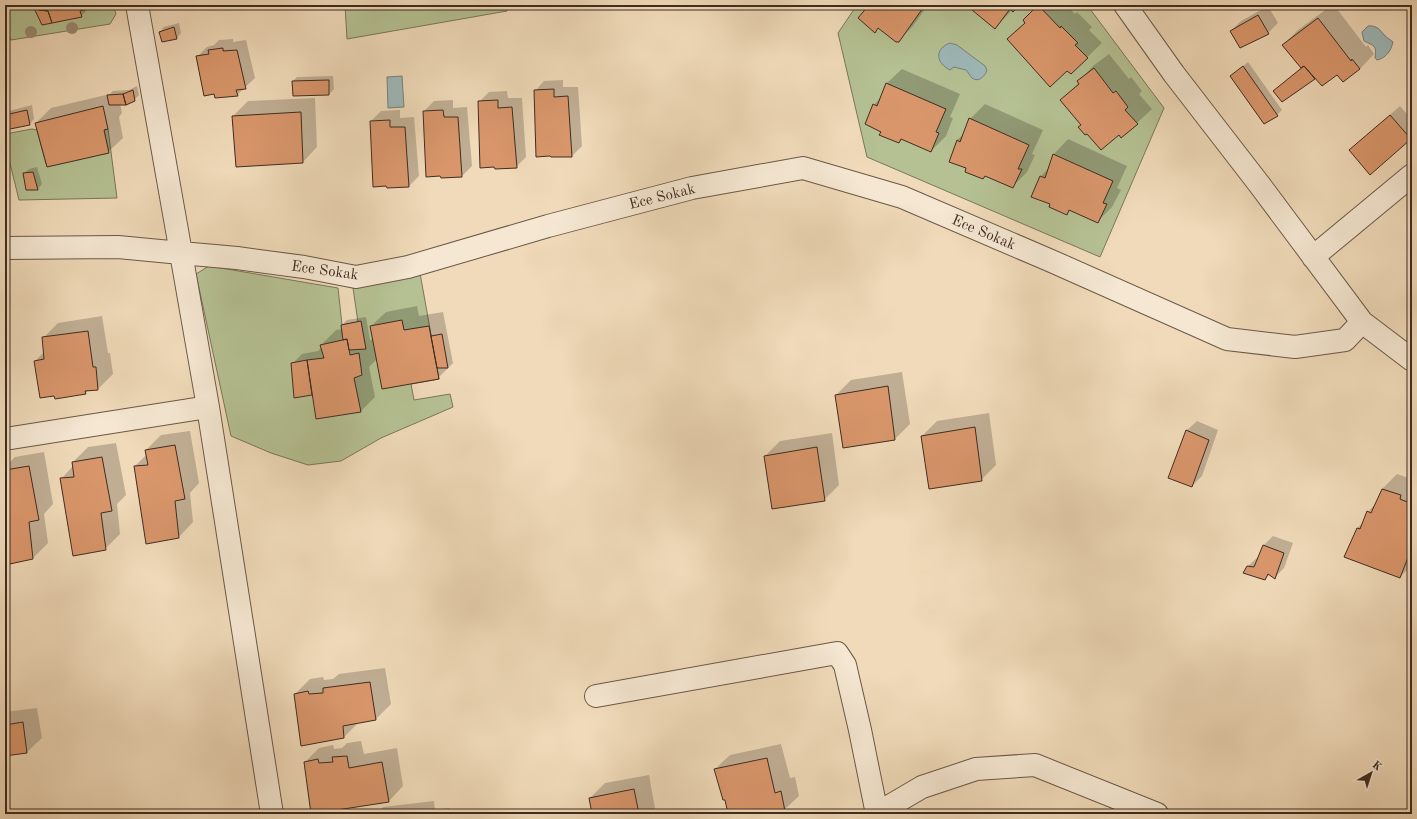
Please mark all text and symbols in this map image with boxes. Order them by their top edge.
street label: Ece Sokak [628,182,697,213]
street label: Ece Sokak [949,213,1018,254]
street label: Ece Sokak [290,259,360,284]
north arrow [1351,753,1391,793]
text: K [1370,759,1384,774]

